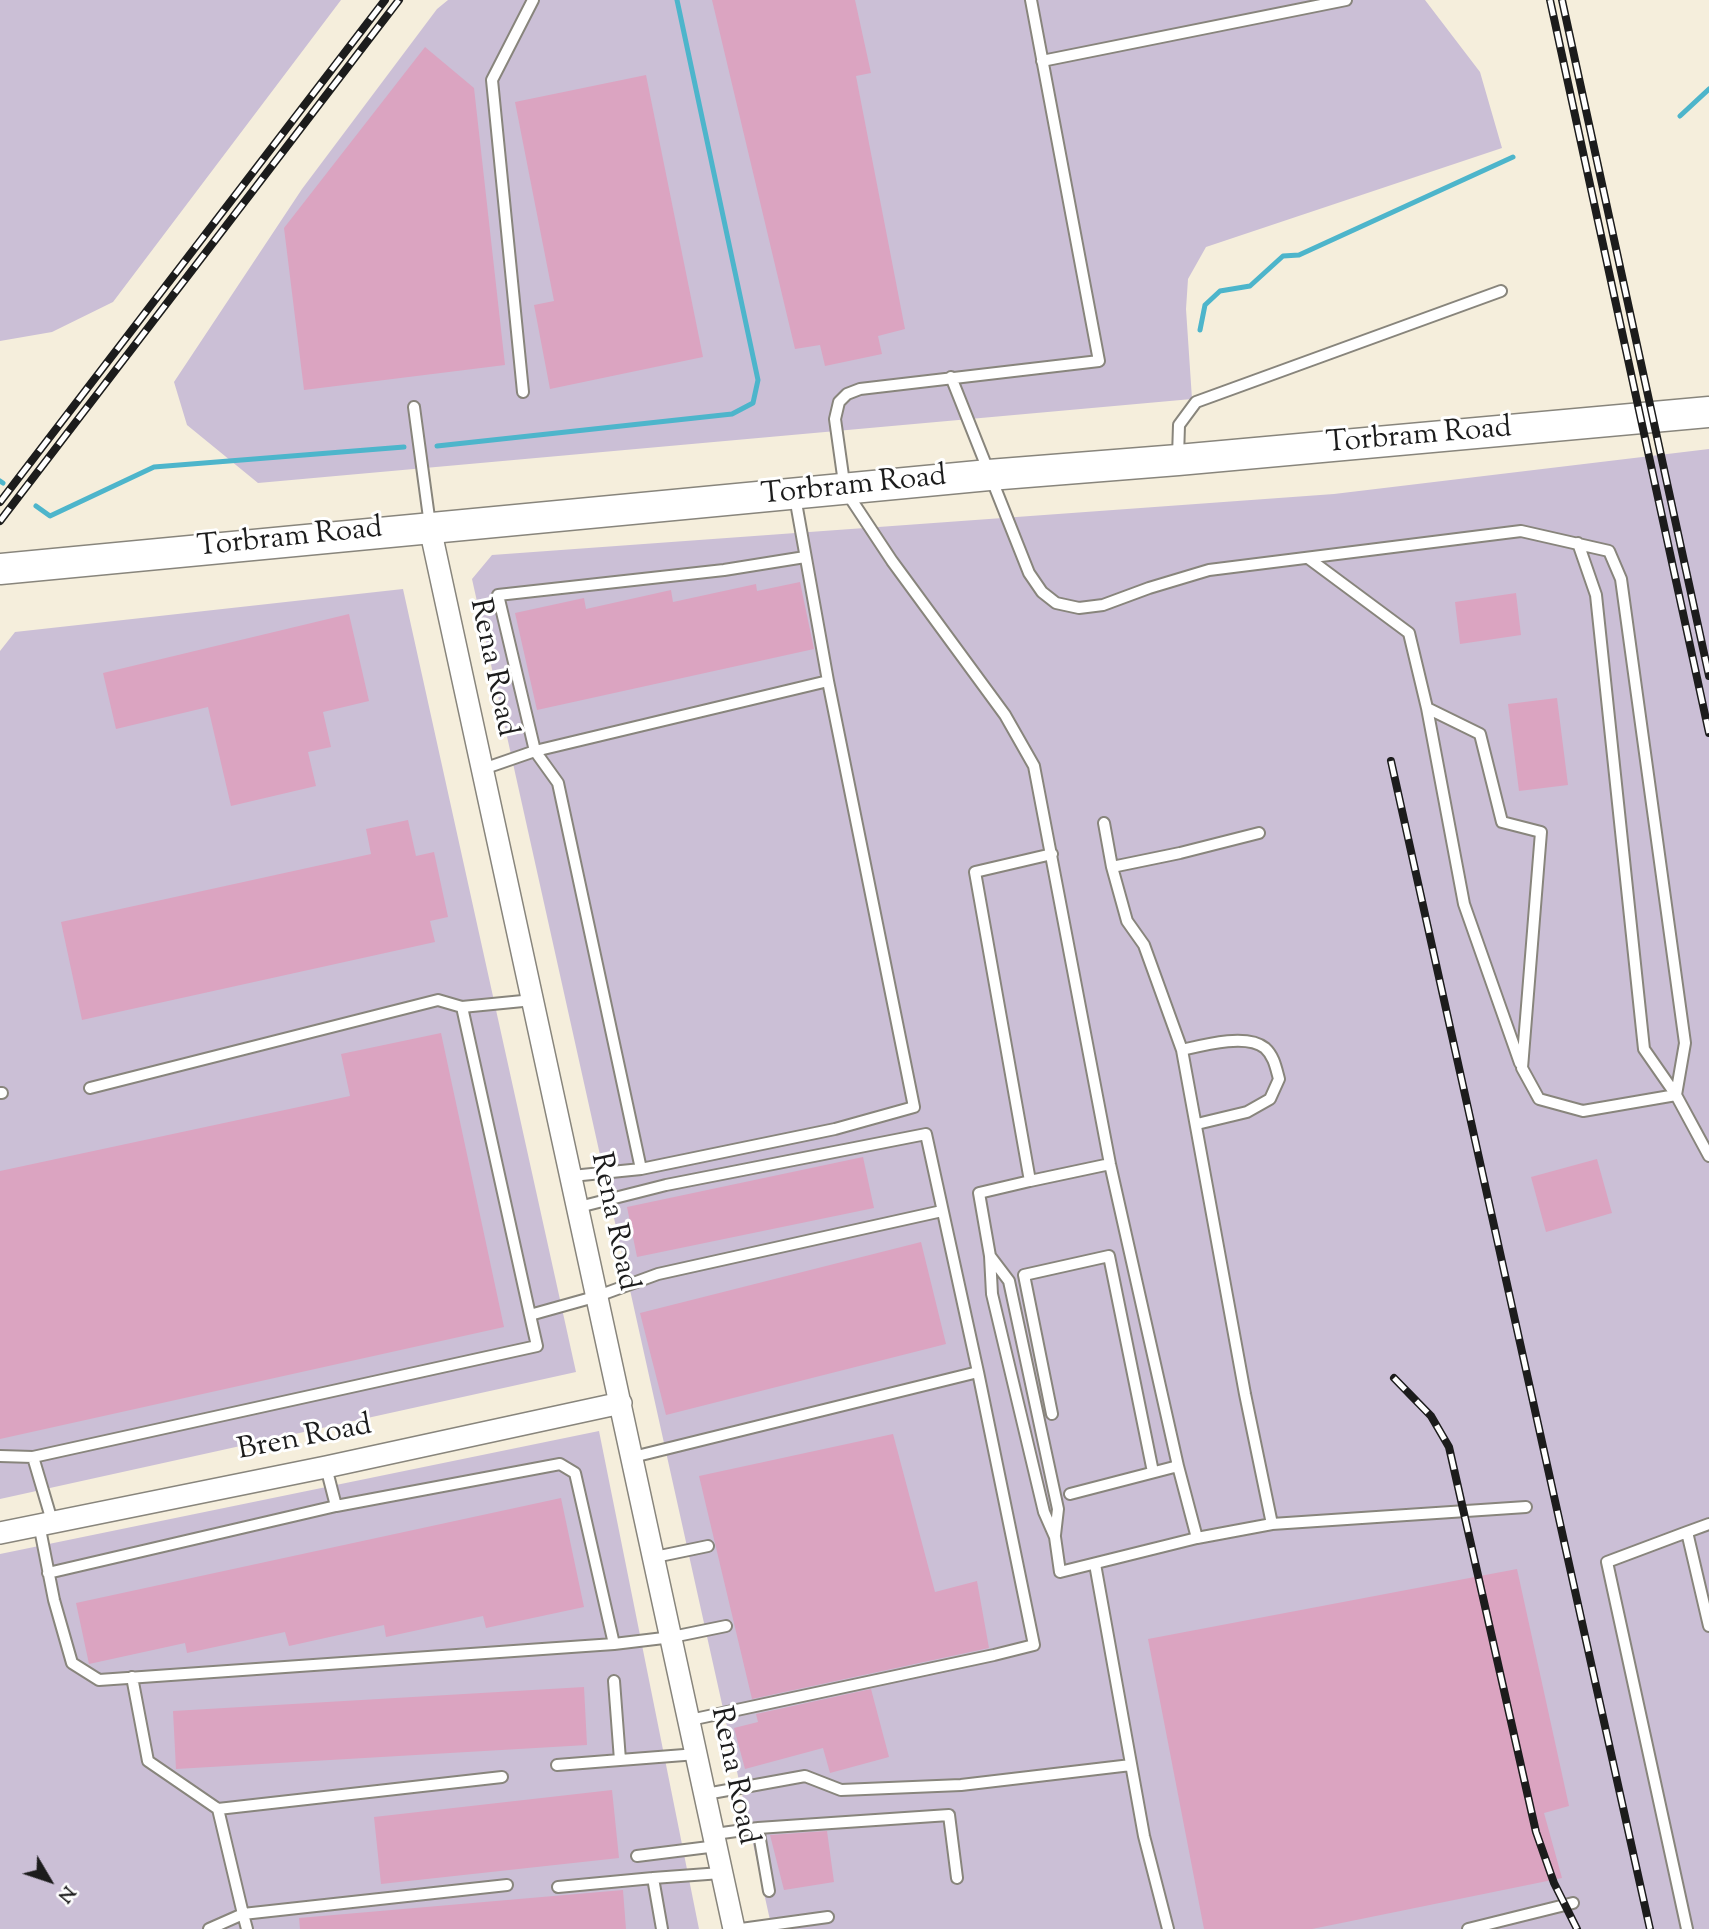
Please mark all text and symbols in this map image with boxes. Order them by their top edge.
street label: Torbram Road [1325,412,1513,464]
street label: Torbram Road [760,460,948,516]
street label: Torbram Road [196,512,384,568]
street label: Rena Road [459,596,523,740]
street label: Rena Road [580,1150,644,1294]
street label: Bren Road [235,1409,375,1471]
street label: Rena Road [700,1704,764,1848]
north arrow [14,1845,84,1915]
text: N [50,1879,81,1908]

